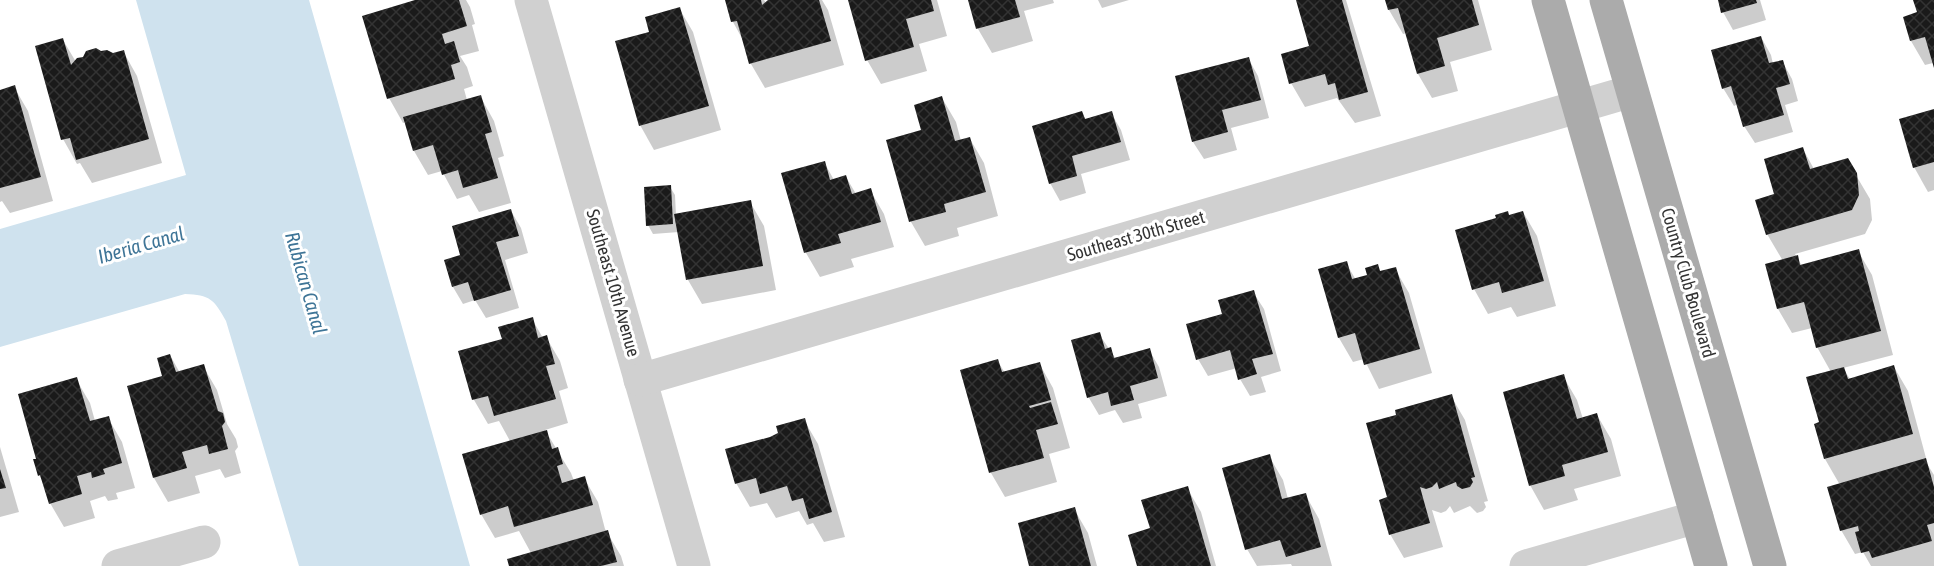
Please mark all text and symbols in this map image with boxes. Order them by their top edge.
street label: Southeast 30th Street [1065,206,1207,265]
street label: Country Club Boulevard [1657,206,1720,360]
street label: Southeast 10th Avenue [582,207,645,359]
water label: Iberia Canal [95,221,187,268]
water label: Rubican Canal [281,229,332,337]

